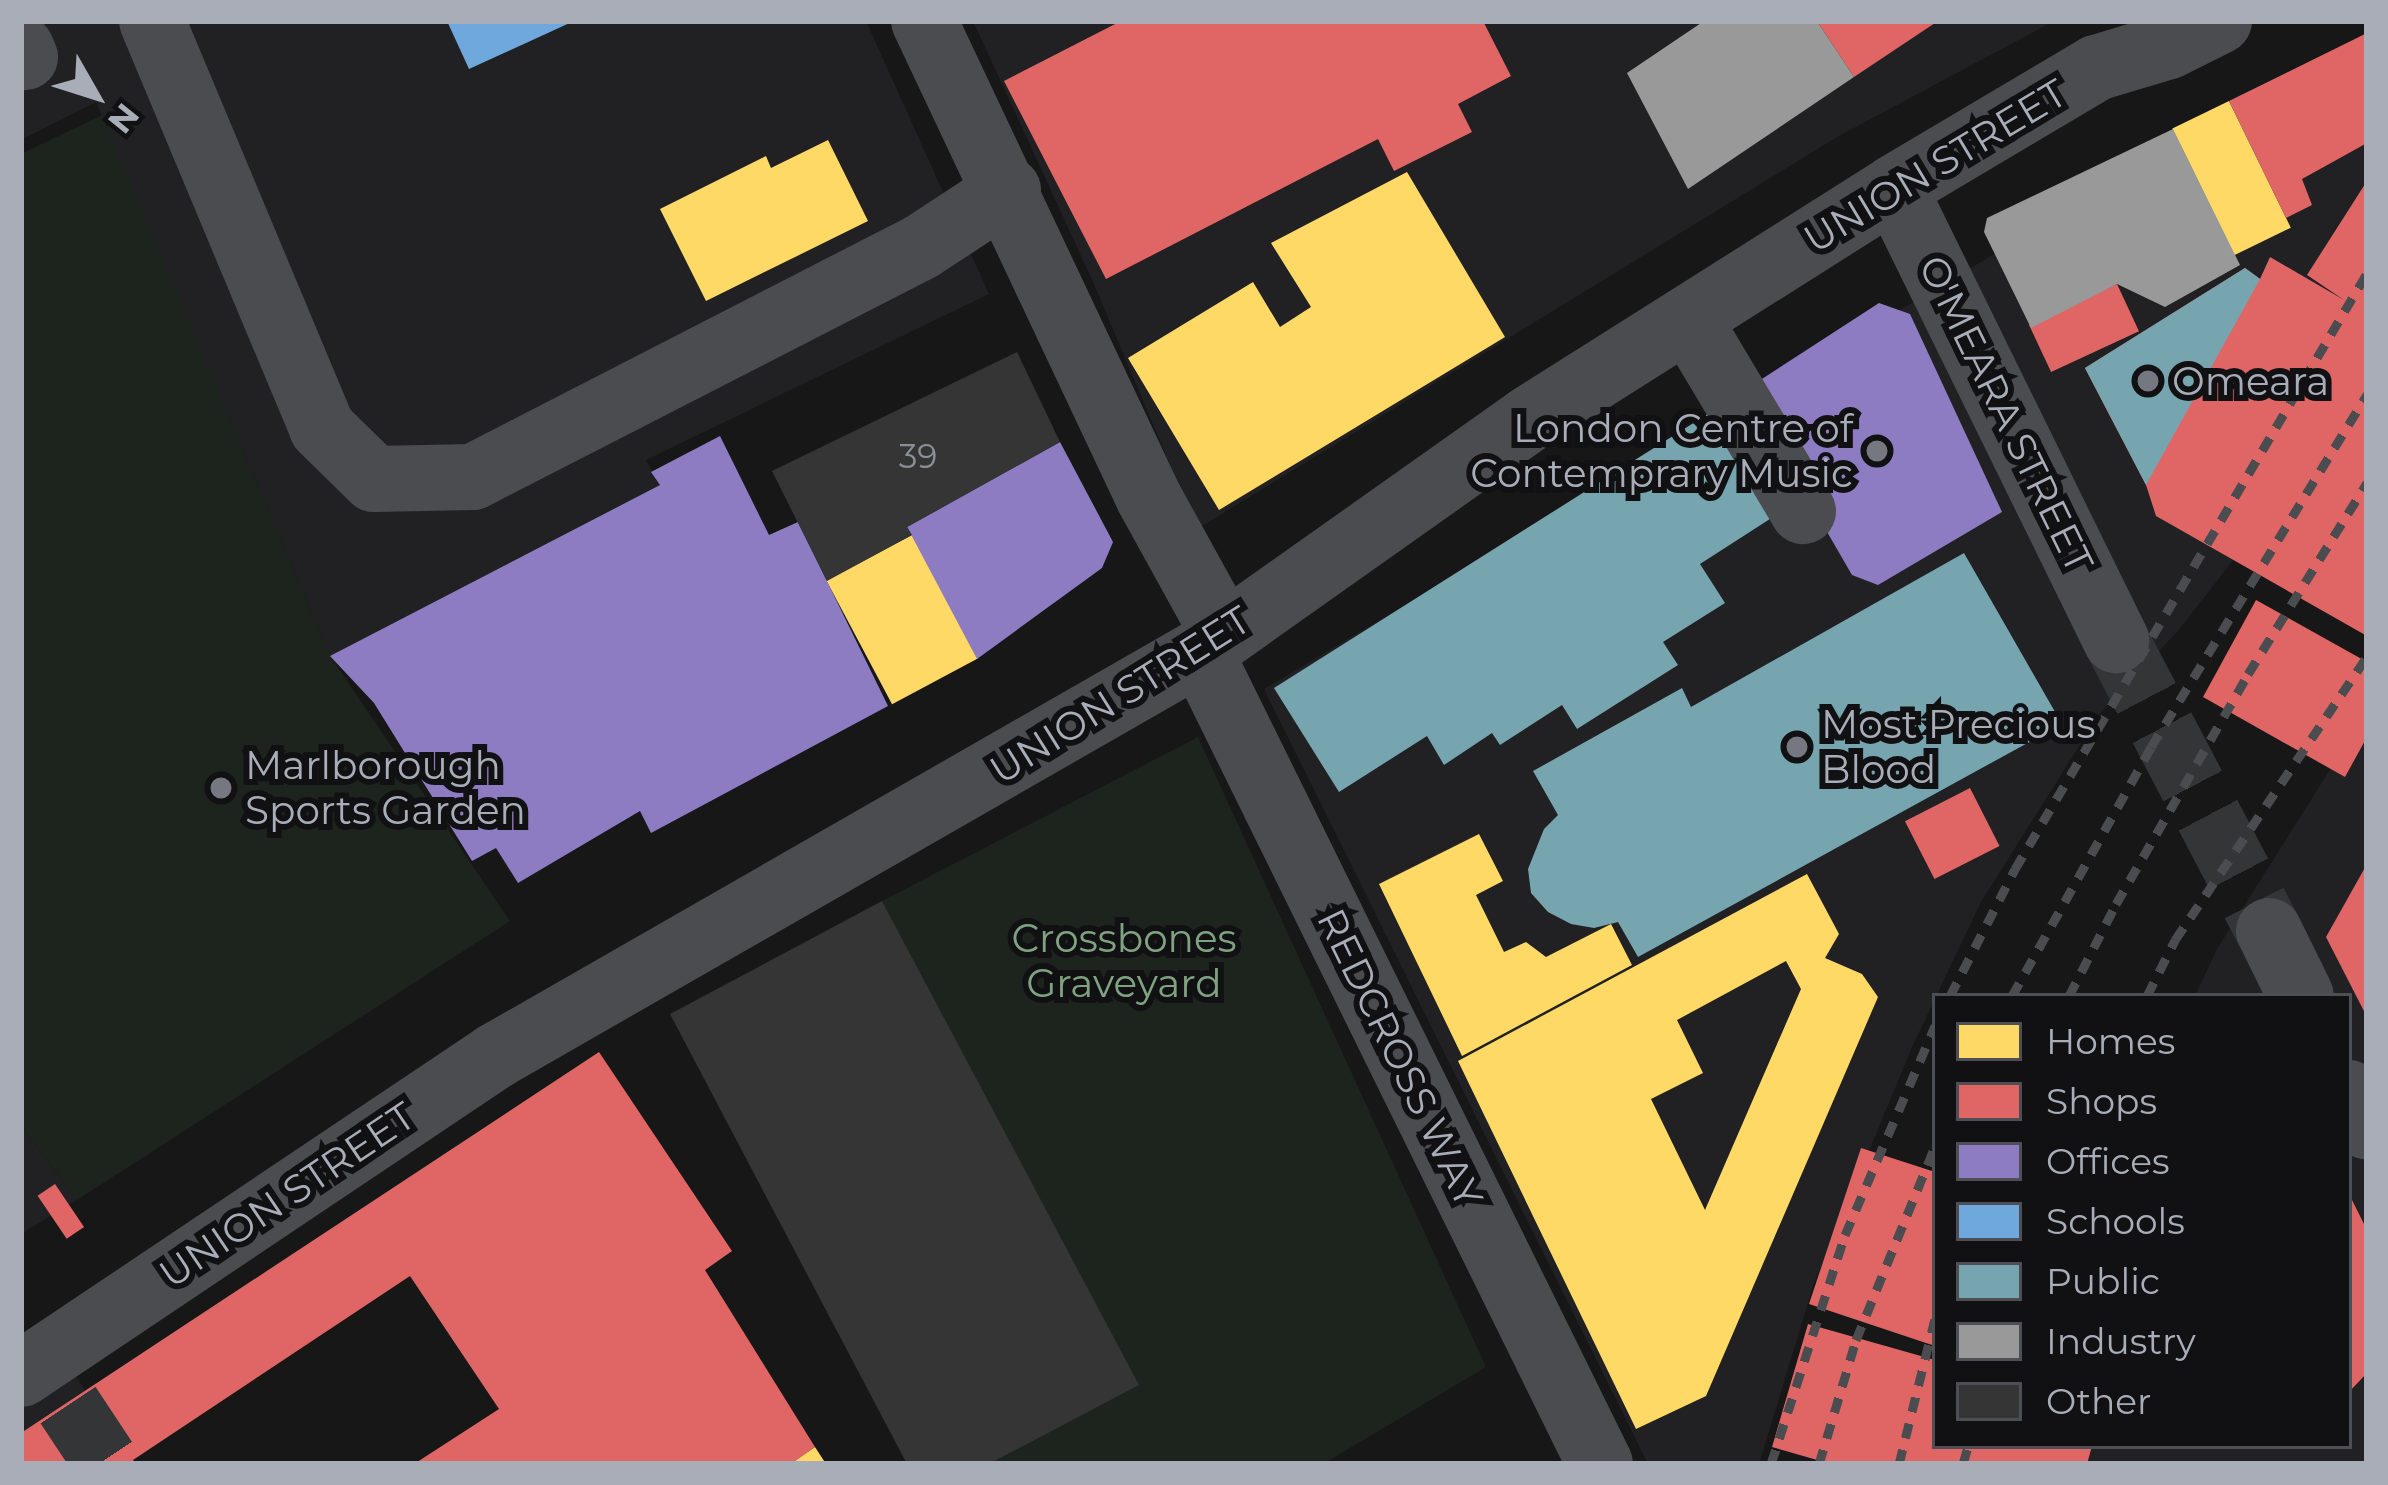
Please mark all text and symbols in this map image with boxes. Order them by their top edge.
north arrow [36,36,156,156]
street label: UNION STREET [1795,69,2075,263]
text: N [100,96,148,142]
street label: O'MEARA STREET [1909,248,2103,580]
place label: Omeara [2172,358,2329,404]
marker: Omeara [2135,368,2161,394]
place label: London Centre of Contemprary Music [1470,406,1853,497]
house number: 39 [899,437,937,477]
marker: London Centre of Contemprary Music [1864,438,1890,464]
street label: UNION STREET [981,596,1259,794]
place label: Most Precious Blood [1821,702,2095,793]
marker: Most Precious Blood [1784,734,1810,760]
place label: Marlborough Sports Garden [245,743,526,834]
marker: Marlborough Sports Garden [208,775,234,801]
street label: REDCROSS WAY [1307,901,1493,1215]
park label: Crossbones Graveyard [1011,916,1237,1007]
legend [1932,993,2352,1449]
text: Homes [2046,1019,2175,1063]
text: Shops [2046,1079,2157,1123]
street label: UNION STREET [150,1092,424,1298]
text: Offices [2046,1139,2170,1183]
text: Schools [2046,1199,2185,1243]
text: Public [2046,1259,2160,1303]
text: Industry [2046,1319,2196,1363]
text: Other [2046,1379,2152,1423]

